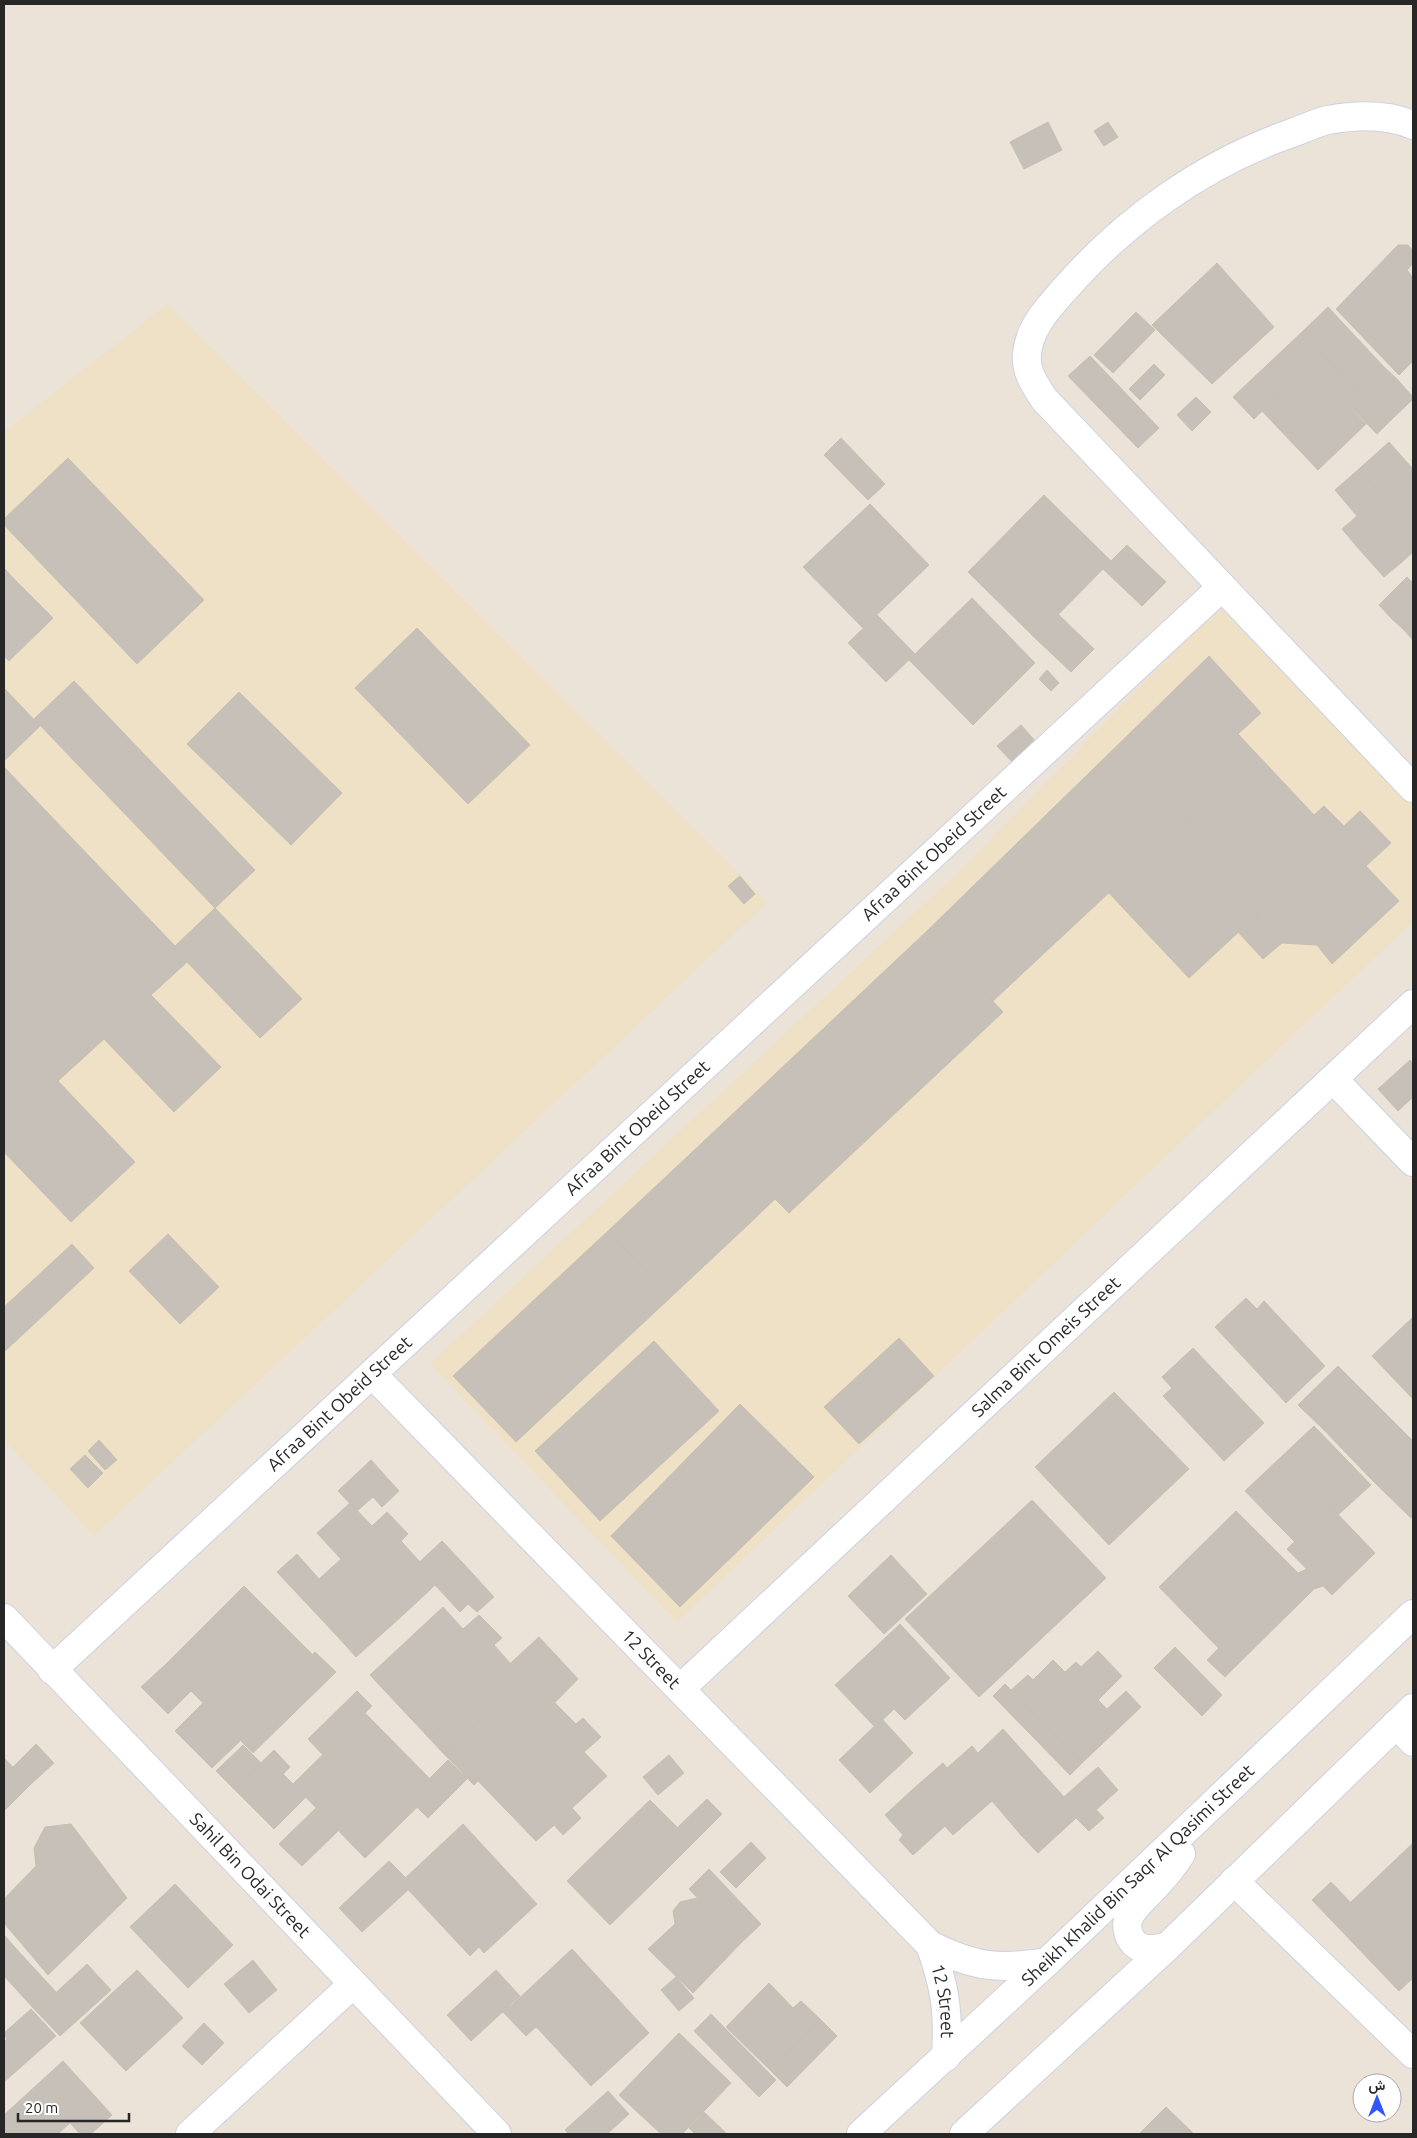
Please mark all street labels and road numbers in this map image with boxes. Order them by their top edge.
street label: Afraa Bint Obeid Street [857,781,1010,924]
street label: Afraa Bint Obeid Street [561,1056,713,1199]
street label: Salma Bint Omeis Street [967,1272,1124,1420]
street label: Afraa Bint Obeid Street [263,1331,415,1475]
street label: 12 Street [618,1625,685,1692]
street label: Sheikh Khalid Bin Saqr Al Qasimi Street [1017,1760,1258,1989]
street label: Sahil Bin Odai Street [186,1808,315,1941]
street label: 12 Street [928,1962,958,2038]

